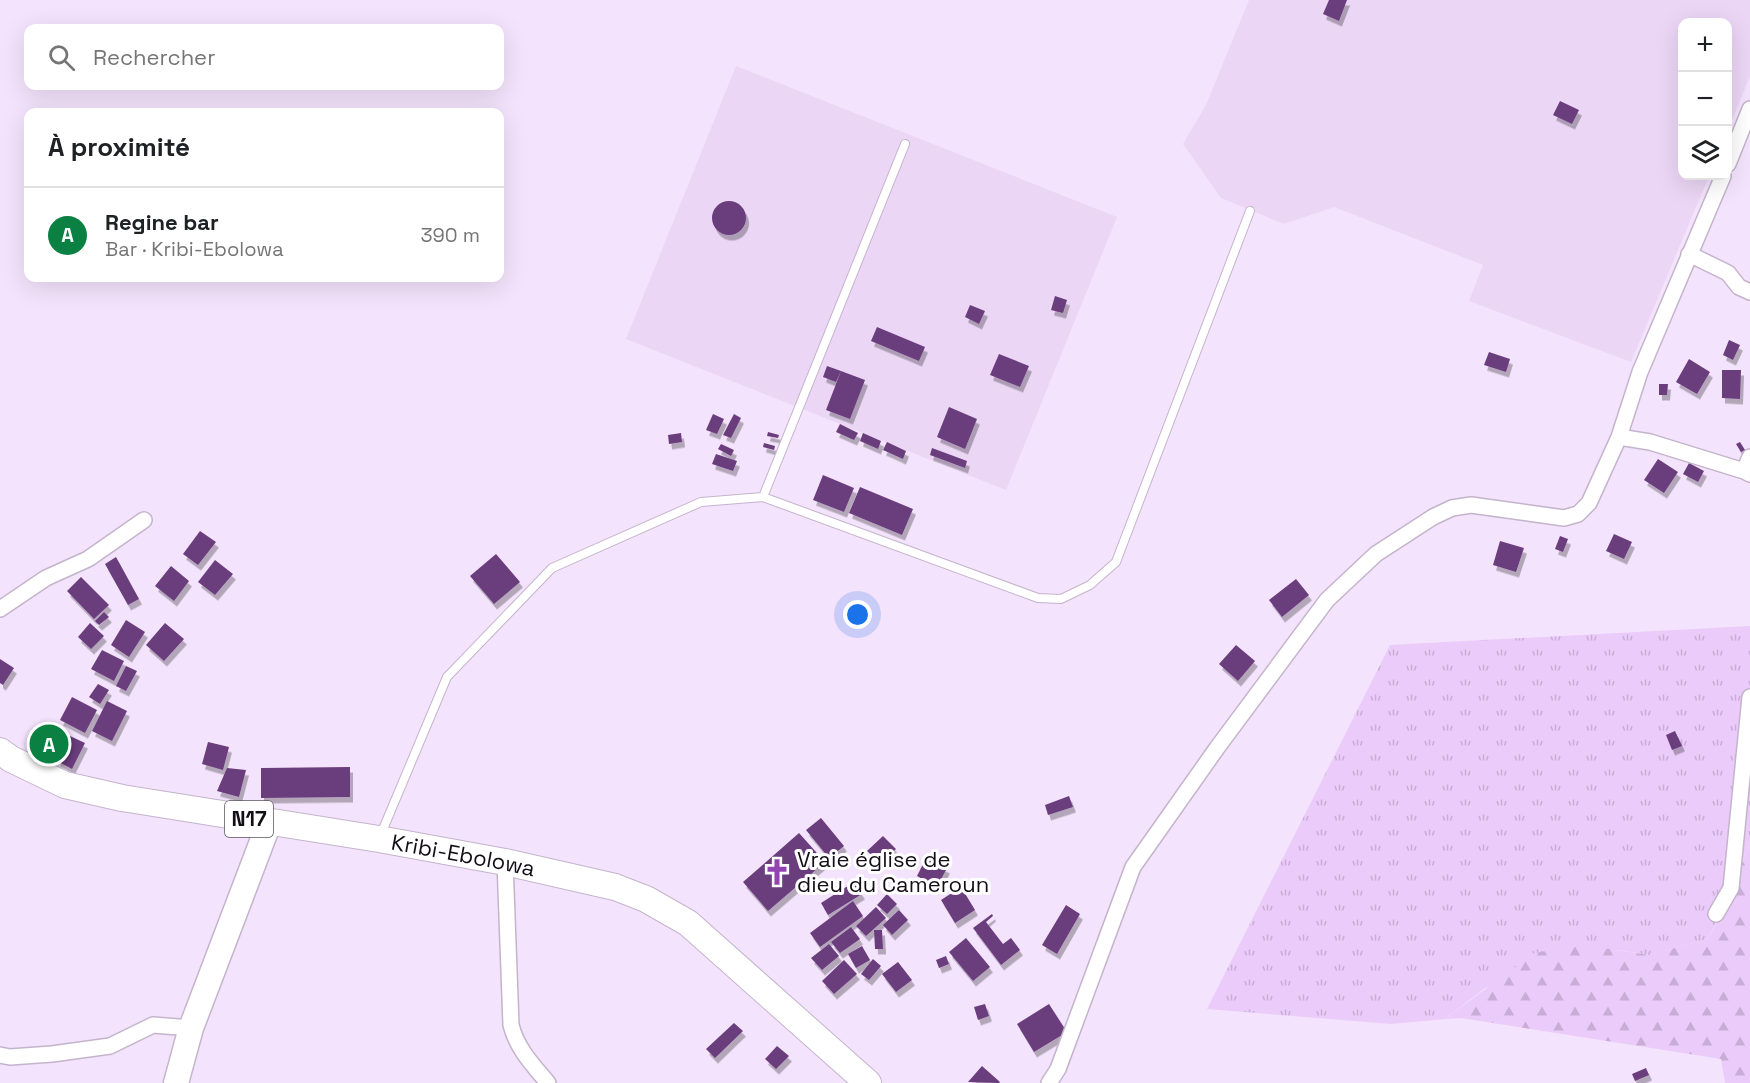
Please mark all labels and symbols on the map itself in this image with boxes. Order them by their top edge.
your location [843,600,872,629]
pin: A [29,722,68,766]
road number: N17 [225,801,273,837]
street label: Kribi-Ebolowa [389,828,538,882]
place label: Vraie église de dieu du Cameroun [797,845,989,898]
church icon: Vraie église de dieu du Cameroun [762,857,792,887]

